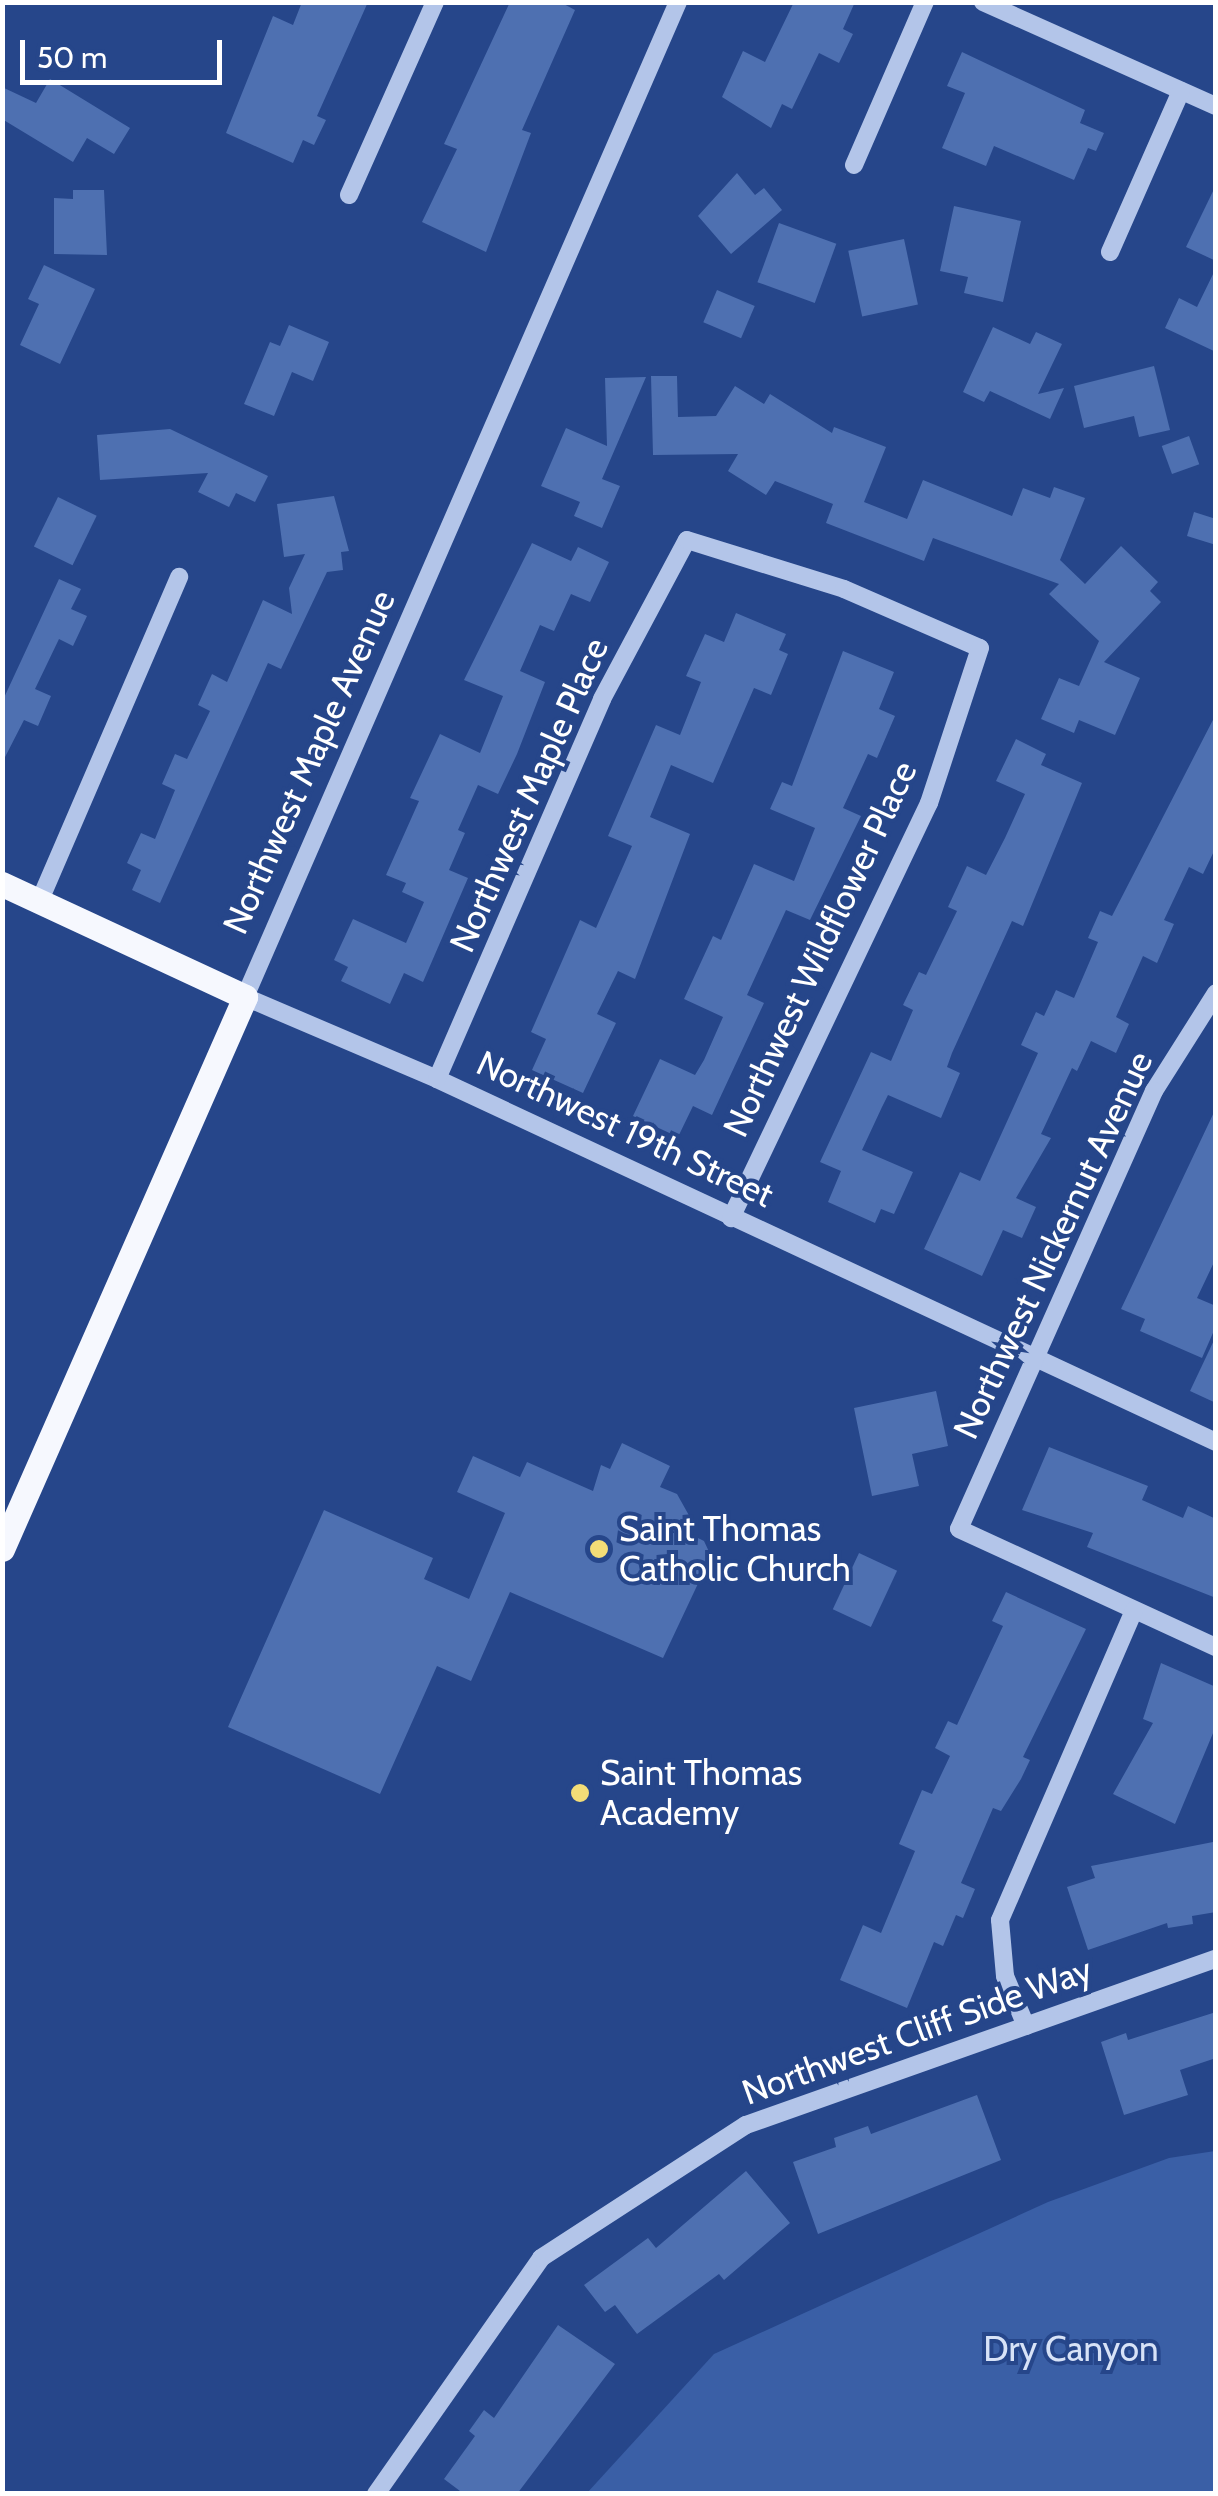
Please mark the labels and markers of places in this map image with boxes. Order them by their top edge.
place label: Saint Thomas Catholic Church [619,1508,851,1590]
marker: Saint Thomas Catholic Church [588,1538,610,1560]
place label: Saint Thomas Academy [600,1752,802,1834]
marker: Saint Thomas Academy [569,1782,591,1804]

